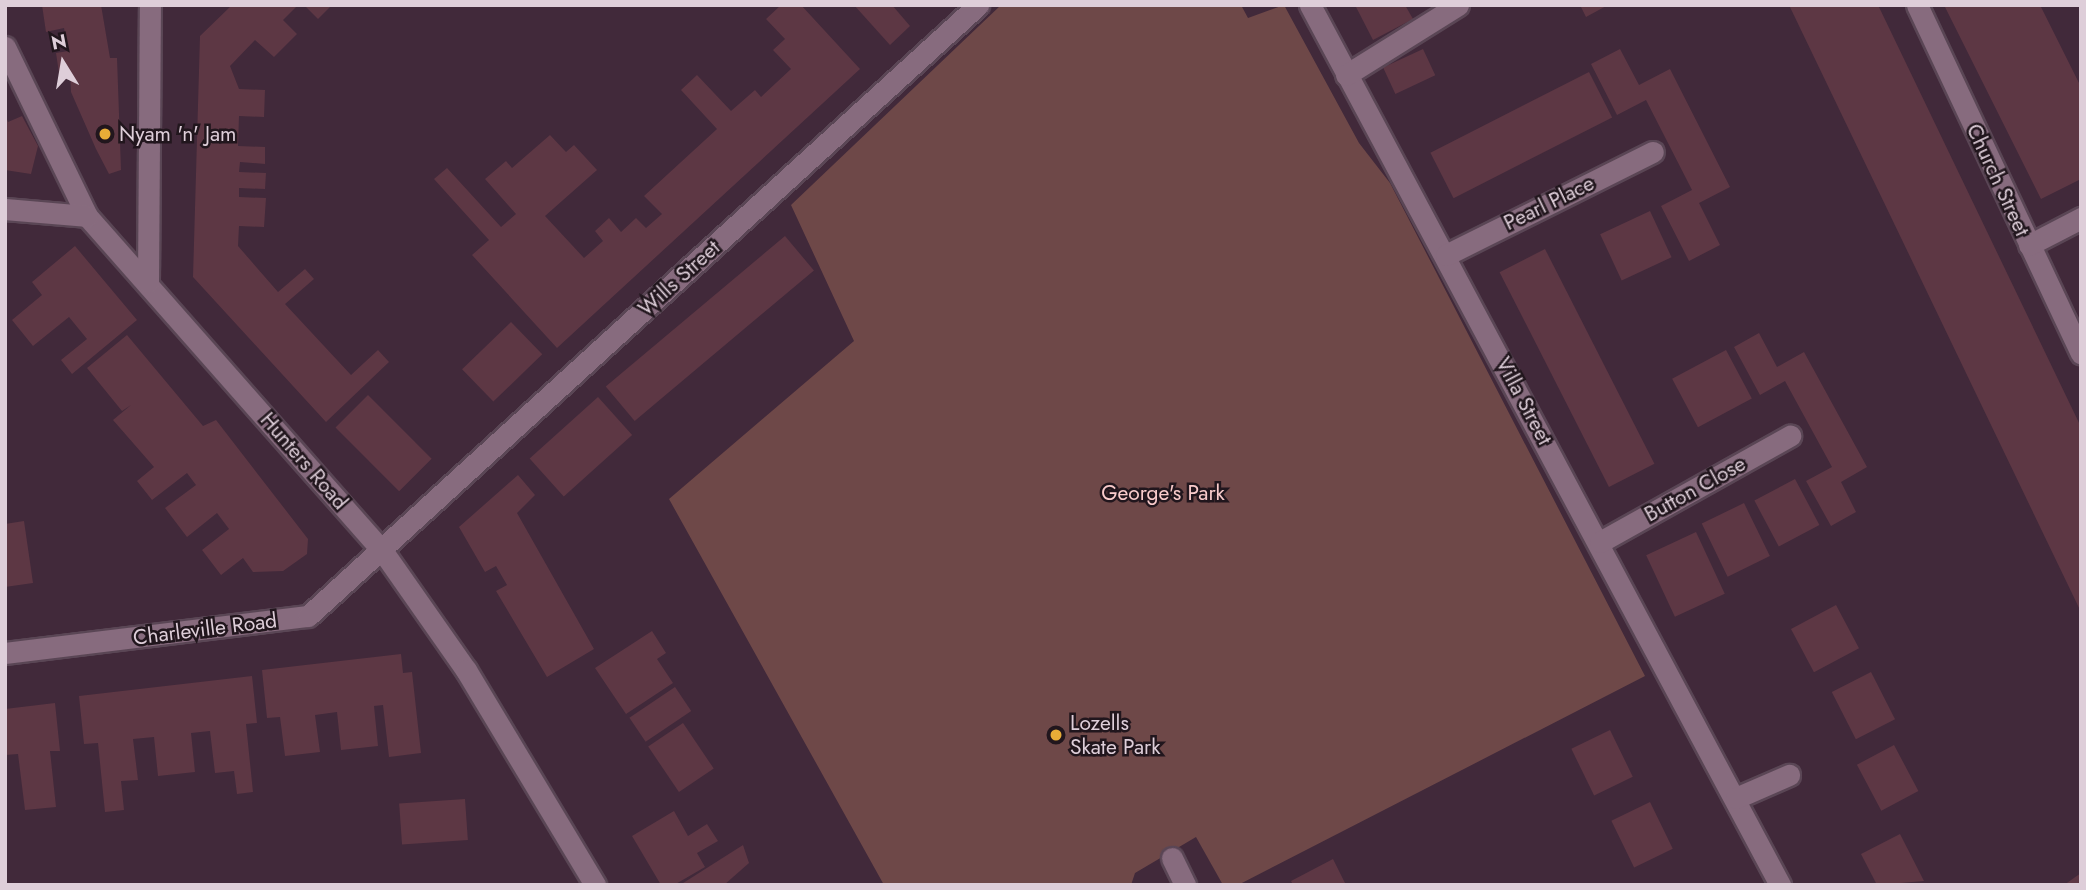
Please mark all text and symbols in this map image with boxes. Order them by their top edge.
text: N [49,27,69,57]
north arrow [28,28,98,98]
street label: Church Street [1961,120,2035,240]
place label: Nyam 'n' Jam [119,121,236,147]
marker: Nyam 'n' Jam [97,126,113,142]
street label: Pearl Place [1500,170,1598,236]
street label: Wills Street [633,235,725,321]
street label: Villa Street [1490,353,1558,449]
street label: Hunters Road [255,407,353,515]
street label: Button Close [1640,451,1750,527]
park label: George's Park [1101,480,1225,506]
street label: Charleville Road [132,608,278,650]
place label: Lozells Skate Park [1070,710,1160,760]
marker: Lozells Skate Park [1048,727,1064,743]

